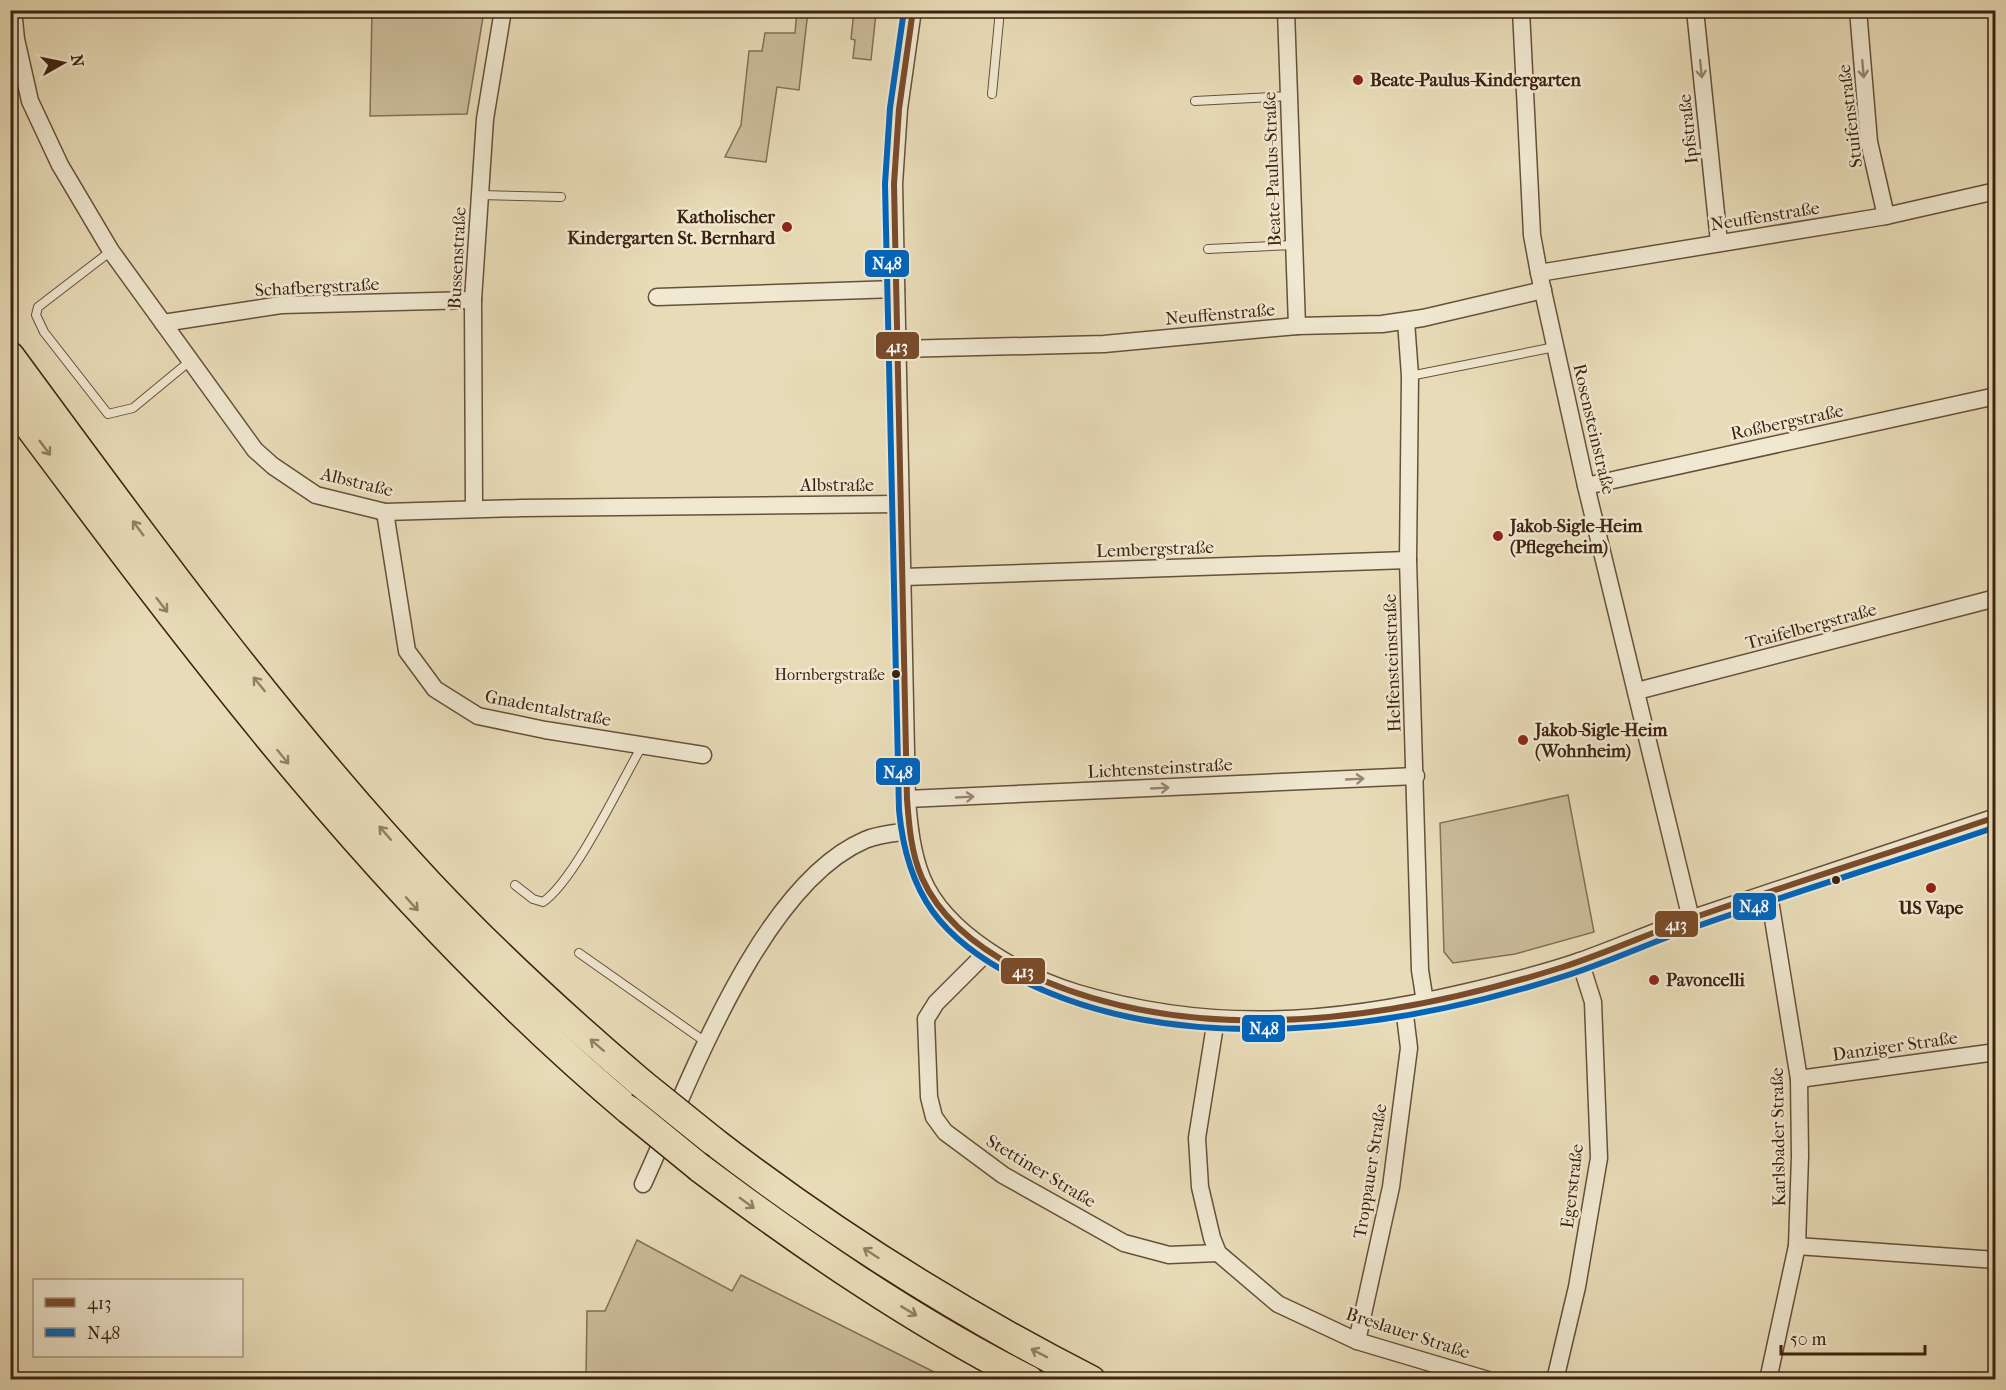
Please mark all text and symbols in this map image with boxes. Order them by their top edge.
north arrow [33,33,93,93]
text: N [67,53,88,69]
one-way arrow [1696,58,1707,78]
one-way arrow [1858,58,1869,78]
street label: Stuifenstraße [1834,63,1867,169]
place label: Beate-Paulus-Kindergarten [1370,70,1582,91]
marker: Beate-Paulus-Kindergarten [1351,73,1365,87]
street label: Beate-Paulus-Straße [1259,91,1286,247]
street label: Ipfstraße [1674,93,1703,165]
street label: Neuffenstraße [1709,197,1821,235]
street label: Bussenstraße [444,206,471,310]
place label: Katholischer Kindergarten St. Bernhard [567,207,776,249]
marker: Katholischer Kindergarten St. Bernhard [780,220,794,234]
line badge: N48 [864,249,910,278]
text: N48 [872,254,902,274]
street label: Schafbergstraße [254,274,380,301]
street label: Neuffenstraße [1164,299,1276,330]
line badge: 413 [875,331,920,360]
text: 413 [885,337,908,357]
street label: Rosensteinstraße [1568,362,1619,497]
street label: Roßbergstraße [1729,400,1846,445]
one-way arrow [39,440,52,456]
street label: Albstraße [318,463,395,502]
street label: Albstraße [799,475,874,496]
place label: Jakob-Sigle-Heim (Pflegeheim) [1508,516,1644,558]
one-way arrow [132,520,145,536]
marker: Jakob-Sigle-Heim (Pflegeheim) [1491,529,1505,543]
street label: Lembergstraße [1096,537,1214,562]
street label: Helfensteinstraße [1380,593,1405,733]
one-way arrow [155,596,168,612]
street label: Traifelbergstraße [1743,599,1879,654]
place label: Hornbergstraße [774,665,885,684]
marker: Hornbergstraße [890,668,902,680]
one-way arrow [253,676,266,692]
street label: Gnadentalstraße [483,686,613,731]
place label: Jakob-Sigle-Heim (Wohnheim) [1533,720,1669,762]
marker: Jakob-Sigle-Heim (Wohnheim) [1516,733,1530,747]
one-way arrow [276,749,289,765]
street label: Lichtensteinstraße [1087,754,1233,783]
line badge: N48 [875,757,921,786]
text: N48 [883,763,913,783]
one-way arrow [1344,773,1364,784]
one-way arrow [1149,782,1169,793]
one-way arrow [955,791,975,802]
one-way arrow [378,826,392,841]
unlabelled marker [1830,874,1842,886]
marker: US Vape [1924,881,1938,895]
line badge: N48 [1732,892,1777,921]
one-way arrow [405,896,419,911]
text: N48 [1739,897,1769,917]
place label: US Vape [1898,898,1963,919]
line badge: 413 [1654,910,1699,938]
text: 413 [1664,915,1687,935]
line badge: 413 [1000,957,1046,985]
text: 413 [1011,962,1034,982]
place label: Pavoncelli [1666,970,1745,991]
marker: Pavoncelli [1647,973,1661,987]
line badge: N48 [1241,1014,1286,1043]
text: N48 [1249,1019,1279,1039]
street label: Danziger Straße [1831,1027,1959,1066]
one-way arrow [590,1038,605,1052]
street label: Karlsbader Straße [1767,1067,1790,1207]
street label: Troppauer Straße [1349,1102,1392,1240]
street label: Stettiner Straße [982,1130,1099,1212]
street label: Egerstraße [1557,1143,1588,1230]
one-way arrow [738,1197,754,1209]
one-way arrow [863,1247,880,1259]
legend [33,1279,243,1357]
text: 413 [87,1293,111,1314]
street label: Breslauer Straße [1343,1304,1473,1363]
one-way arrow [901,1305,918,1317]
scale bar [1781,1318,1925,1356]
text: N48 [87,1323,120,1344]
text: 50 m [1790,1329,1827,1350]
one-way arrow [1030,1347,1048,1358]

